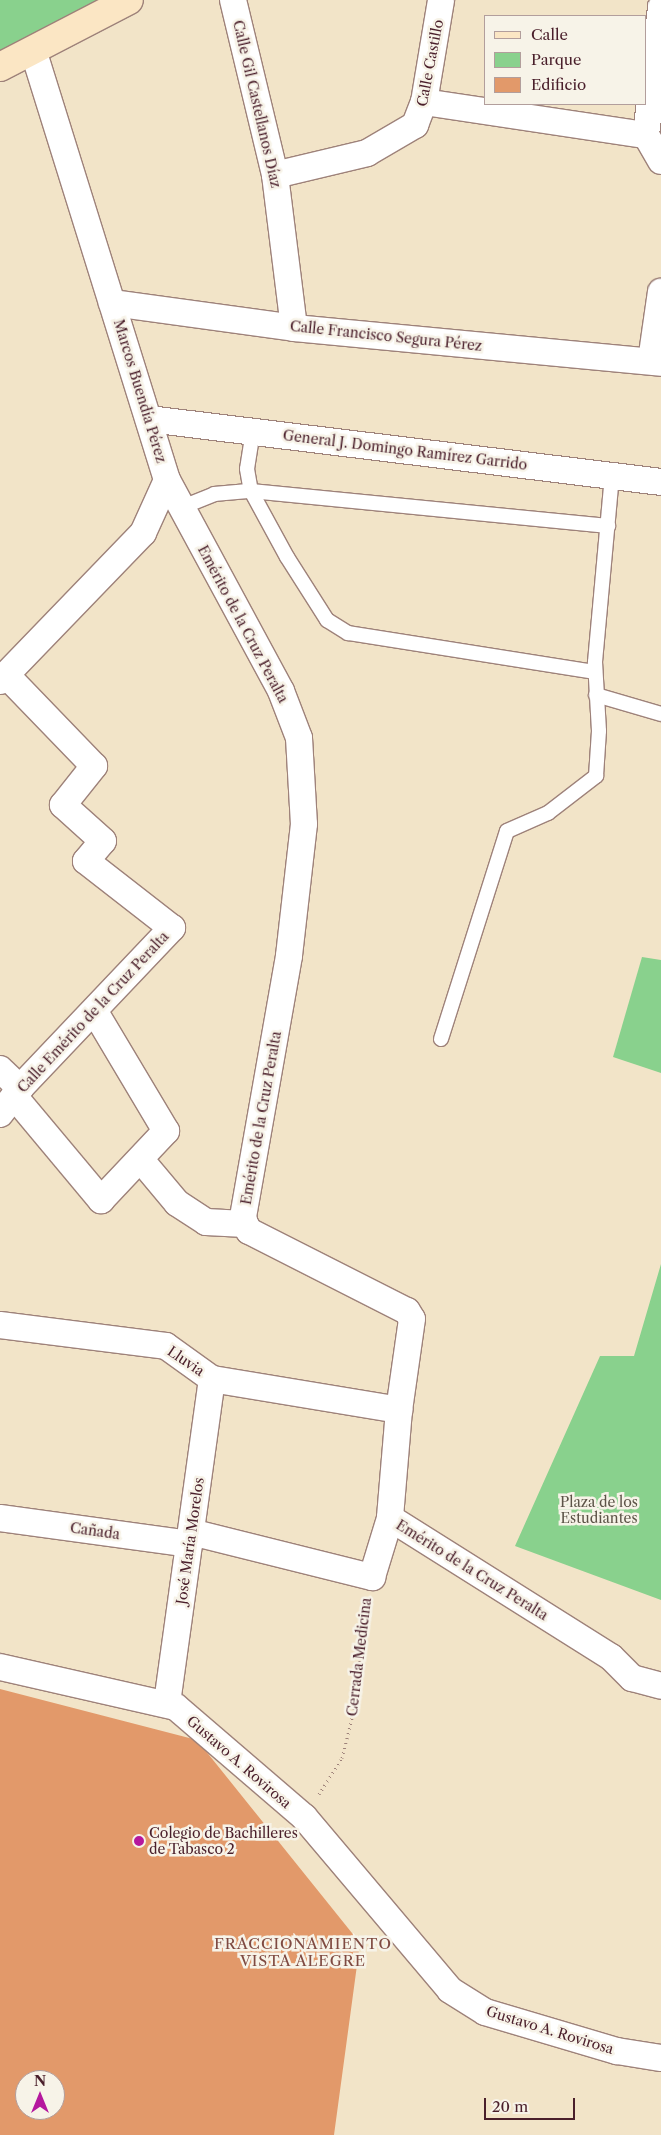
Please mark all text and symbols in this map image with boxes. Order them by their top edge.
legend [483,15,646,105]
street label: Calle Castillo [413,18,447,108]
street label: Calle Gil Castellanos Díaz [230,19,284,189]
text: Calle [531,25,568,44]
text: Parque [531,50,581,69]
text: Edificio [531,75,586,94]
street label: Marcos Buendía Pérez [110,317,170,465]
street label: Calle Francisco Segura Pérez [289,318,483,354]
street label: General J. Domingo Ramírez Garrido [282,427,528,473]
street label: Emérito de la Cruz Peralta [194,542,292,706]
street label: Calle Emérito de la Cruz Peralta [14,928,172,1096]
street label: Emérito de la Cruz Peralta [237,1030,285,1206]
street label: Lluvia [164,1343,208,1379]
street label: José María Morelos [173,1476,207,1606]
park label: Plaza de los Estudiantes [560,1494,638,1526]
street label: Emérito de la Cruz Peralta [393,1516,551,1624]
street label: Cañada [69,1519,121,1543]
street label: Cerrada Medicina [343,1597,375,1717]
street label: Gustavo A. Rovirosa [183,1712,295,1812]
place label: Colegio de Bachilleres de Tabasco 2 [149,1825,298,1858]
marker: Colegio de Bachilleres de Tabasco 2 [133,1835,145,1847]
district label: FRACCIONAMIENTO VISTA ALEGRE [212,1934,394,1969]
street label: Gustavo A. Rovirosa [484,2003,616,2057]
north arrow [15,2070,65,2120]
text: N [34,2072,46,2090]
scale bar [486,2088,577,2120]
text: 20 m [492,2097,528,2116]

